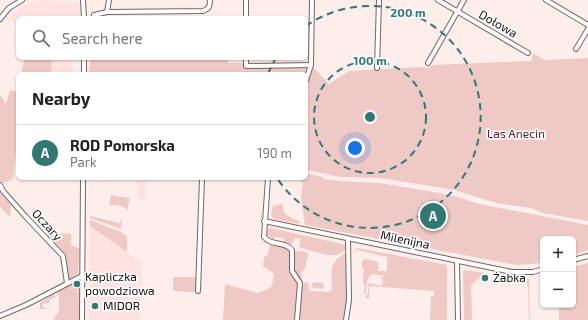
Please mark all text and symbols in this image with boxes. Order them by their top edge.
text: 200 m [390,5,426,19]
street label: Dołowa [477,7,520,40]
search box [16,16,308,60]
icon: search [30,27,52,49]
text: Search here [62,29,143,47]
text: 100 m [353,53,387,67]
text: Nearby [32,88,90,108]
centre of rings [363,110,377,124]
park label: Las Anecin [487,126,545,140]
text: ROD Pomorska [70,136,175,154]
your location [345,138,365,158]
text: A [41,145,49,161]
text: 190 m [257,145,292,161]
text: Park [70,154,97,170]
pin: A [420,201,446,231]
street label: Oczary [30,206,66,243]
street label: Milenijna [379,227,431,252]
map controls [540,236,576,308]
button: + [540,236,576,272]
place label: Kapliczka powodziowa [85,269,155,297]
place label: Żabka [493,270,526,284]
button: − [540,272,576,308]
marker: Żabka [480,273,490,283]
marker: Kapliczka powodziowa [72,279,82,289]
place label: MIDOR [103,298,140,312]
marker: MIDOR [90,301,100,311]

